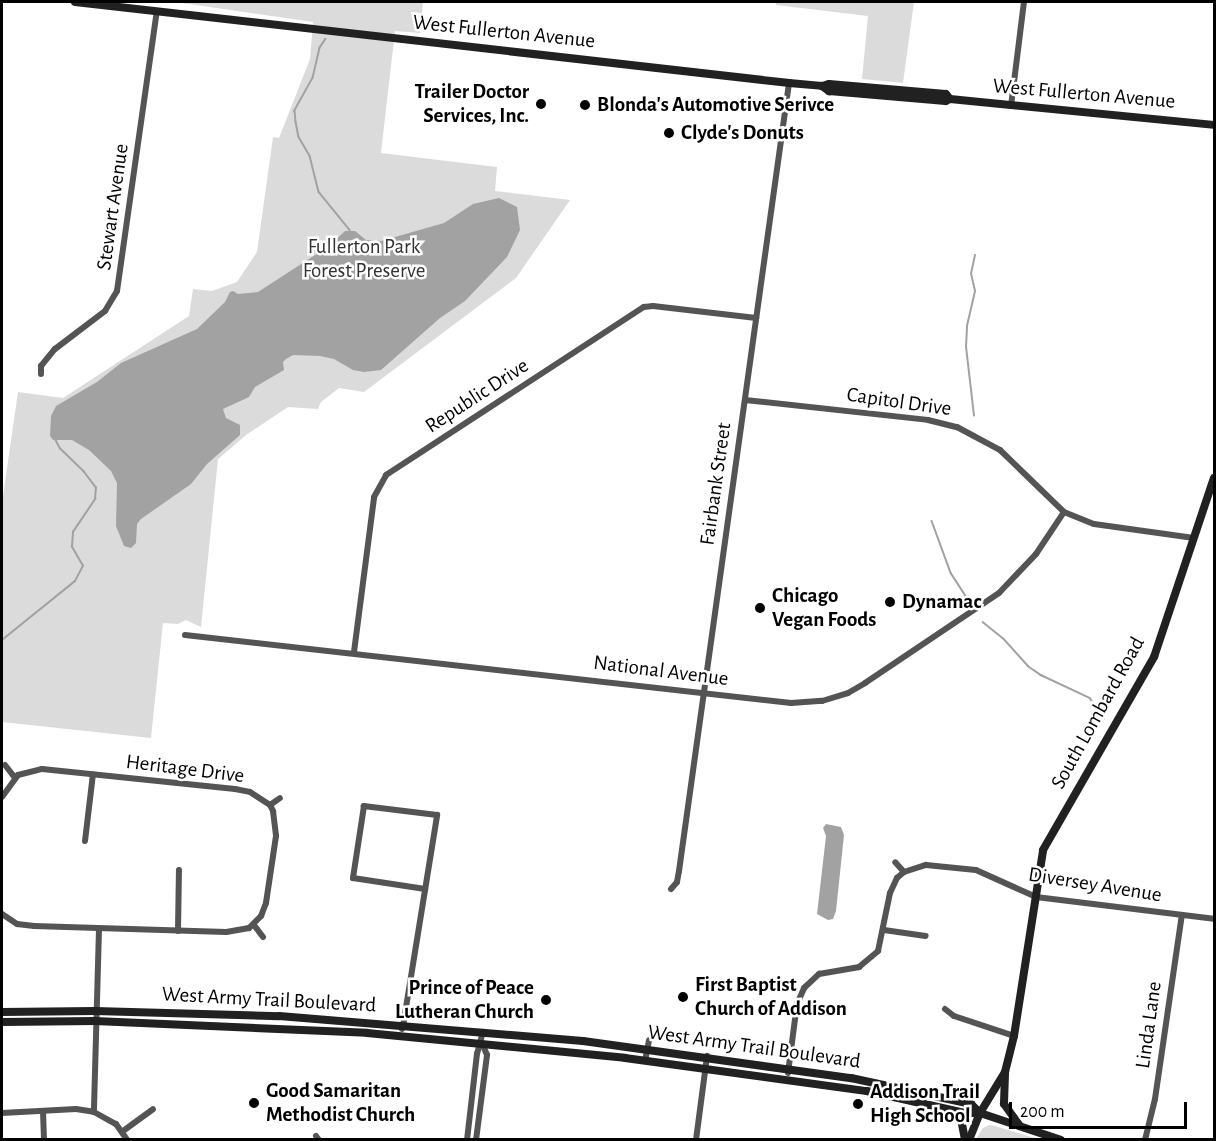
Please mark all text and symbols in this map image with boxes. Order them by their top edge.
street label: West Fullerton Avenue [412,10,596,54]
street label: West Fullerton Avenue [992,73,1176,115]
place label: Trailer Doctor Services, Inc. [414,79,529,129]
place label: Blonda's Automotive Serivce [597,92,834,118]
marker: Trailer Doctor Services, Inc. [534,97,548,111]
marker: Blonda's Automotive Serivce [578,98,592,112]
place label: Clyde's Donuts [681,120,804,146]
marker: Clyde's Donuts [662,126,676,140]
street label: Stewart Avenue [92,142,134,272]
park label: Fullerton Park Forest Preserve [303,234,425,284]
street label: Republic Drive [421,353,533,439]
street label: Capitol Drive [845,382,953,422]
street label: Fairbank Street [695,421,737,547]
place label: Chicago Vegan Foods [772,583,876,633]
place label: Dynamac [902,589,982,615]
marker: Dynamac [883,595,897,609]
marker: Chicago Vegan Foods [753,601,767,615]
street label: South Lombard Road [1046,633,1150,793]
street label: National Avenue [592,650,730,692]
street label: Heritage Drive [124,749,246,789]
street label: Diversey Avenue [1026,862,1164,908]
place label: First Baptist Church of Addison [695,972,847,1022]
place label: Prince of Peace Lutheran Church [395,975,534,1025]
street label: Linda Lane [1130,980,1168,1070]
street label: West Army Trail Boulevard [161,982,377,1018]
marker: First Baptist Church of Addison [676,990,690,1004]
marker: Prince of Peace Lutheran Church [539,993,553,1007]
street label: West Army Trail Boulevard [646,1020,862,1074]
place label: Good Samaritan Methodist Church [266,1078,415,1128]
place label: Addison Trail High School [870,1079,980,1129]
scale bar [1012,1090,1190,1128]
marker: Good Samaritan Methodist Church [247,1096,261,1110]
marker: Addison Trail High School [851,1097,865,1111]
text: 200 m [1020,1103,1065,1121]

